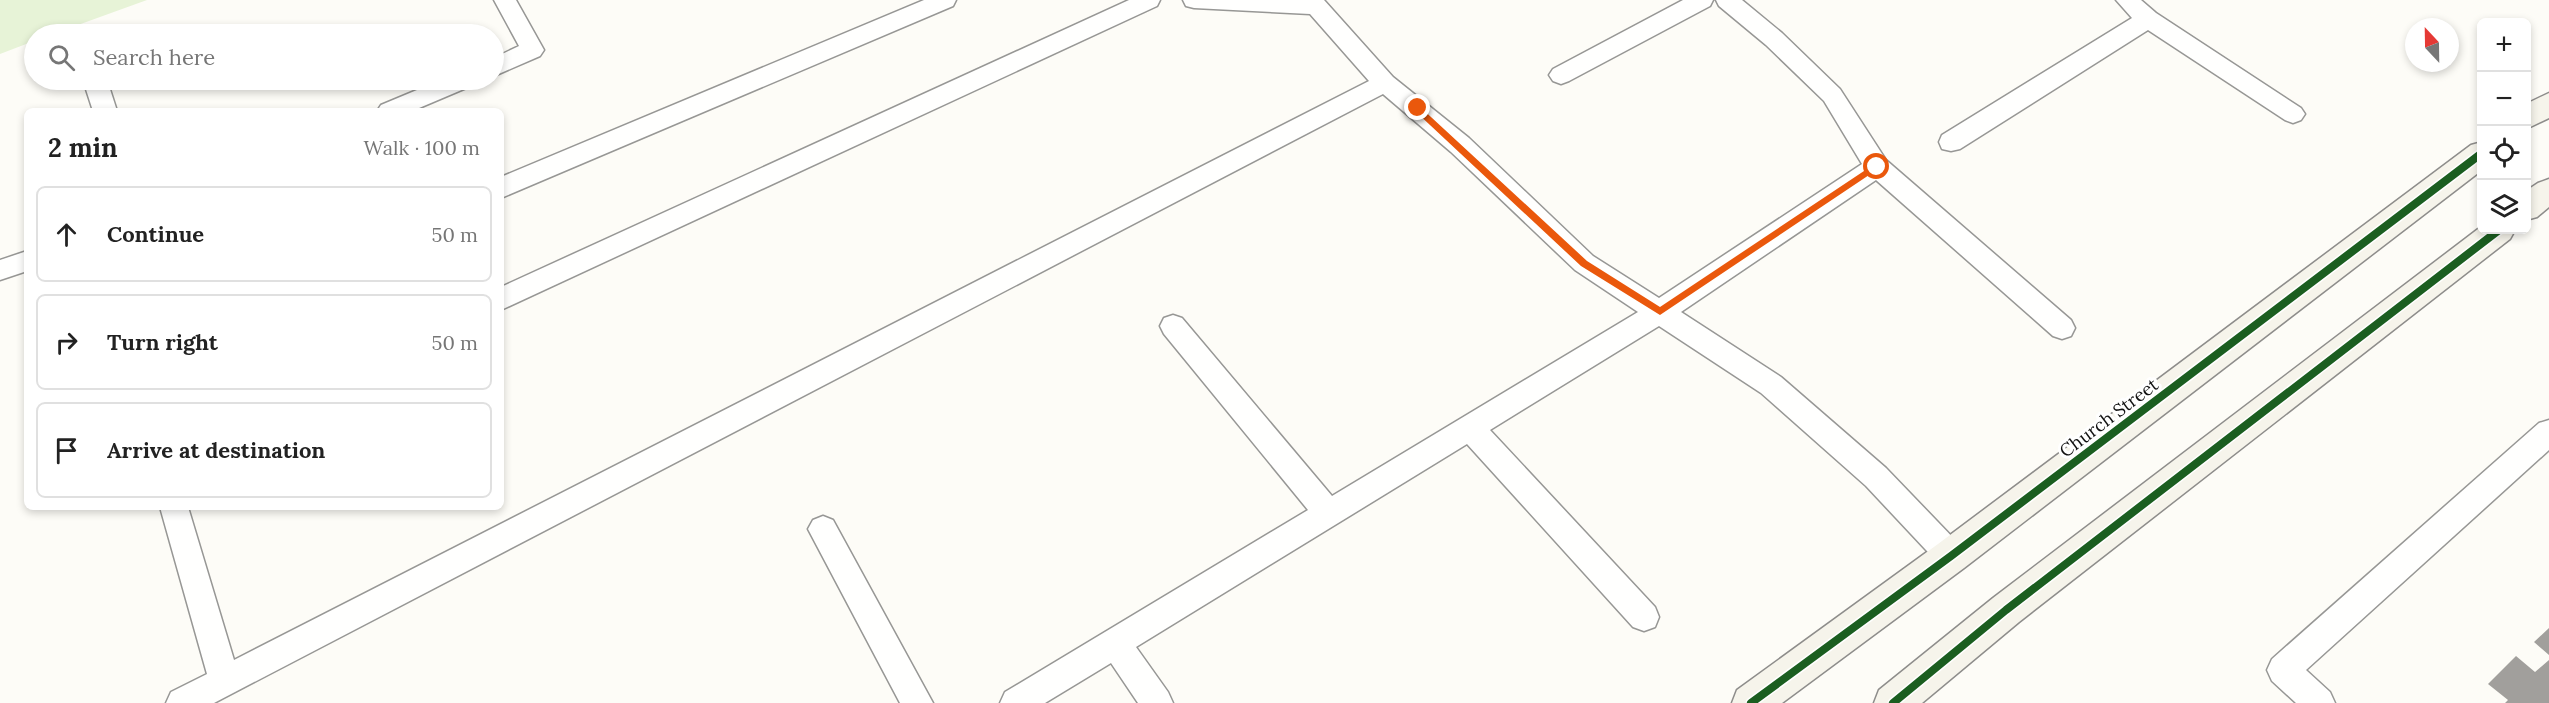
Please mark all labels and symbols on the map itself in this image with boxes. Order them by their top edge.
north arrow [2405,18,2459,72]
route end [1404,94,1430,120]
route start [1863,153,1889,179]
street label: Church Street [2055,373,2163,462]

